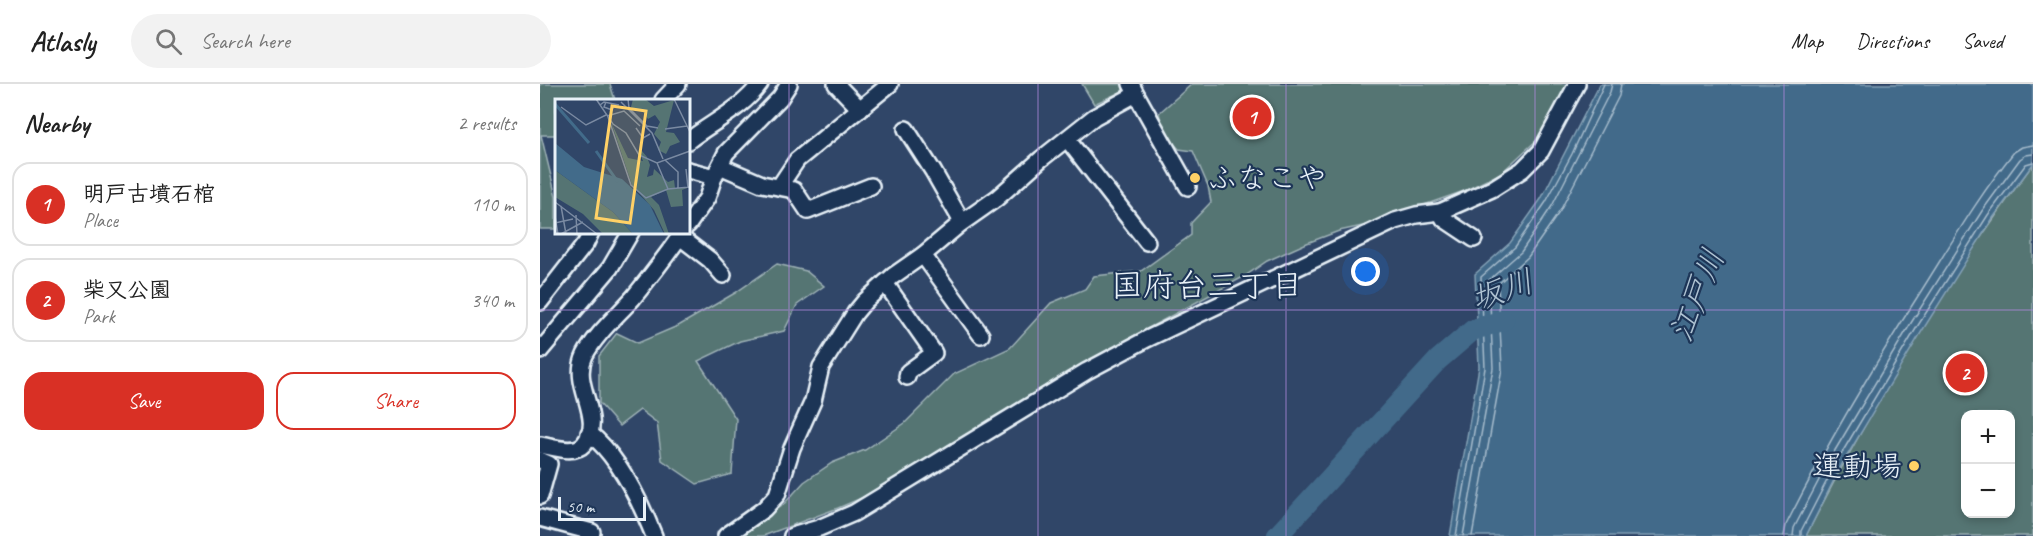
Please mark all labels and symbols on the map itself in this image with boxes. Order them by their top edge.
pin: 1 [1232,94,1272,140]
inset map [555,99,690,234]
place label: ふなこや [1207,159,1327,197]
marker: ふなこや [1188,171,1202,185]
water label: 江戸川 [1660,243,1734,347]
your location [1351,257,1380,286]
water label: 坂川 [1465,260,1539,320]
district label: 国府台三丁目 [1111,265,1303,306]
pin: 2 [1946,350,1984,396]
place label: 運動場 [1812,447,1902,485]
marker: 運動場 [1907,459,1921,473]
scale bar [558,494,646,522]

